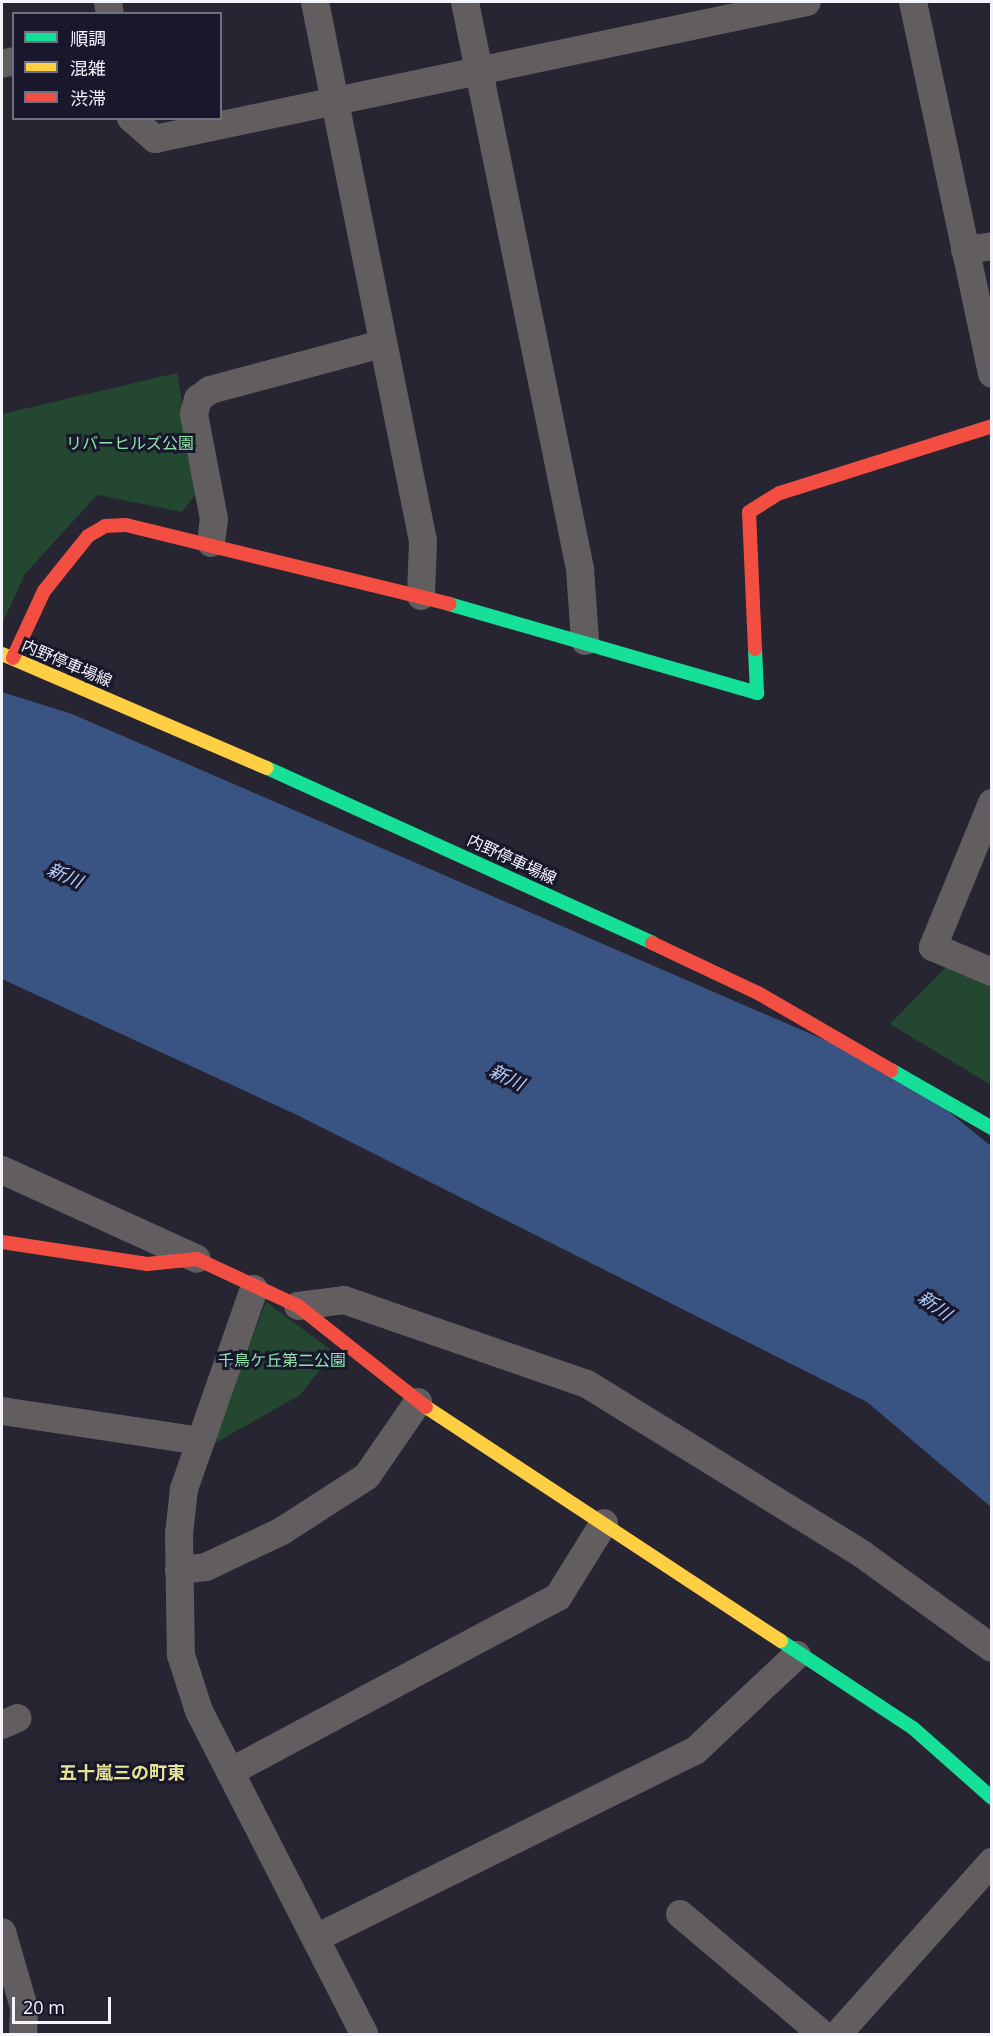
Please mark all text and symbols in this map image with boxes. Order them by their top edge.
legend [12,12,222,120]
text: 順調 [70,26,106,50]
text: 混雑 [70,56,106,80]
text: 渋滞 [70,86,106,110]
park label: リバーヒルズ公園 [66,433,194,453]
street label: 内野停車場線 [19,635,115,691]
street label: 内野停車場線 [464,830,560,888]
water label: 新川 [44,858,86,892]
water label: 新川 [486,1059,528,1095]
water label: 新川 [914,1286,956,1324]
park label: 千鳥ケ丘第二公園 [218,1350,346,1370]
district label: 五十嵐三の町東 [59,1761,185,1783]
scale bar [15,1985,114,2023]
text: 20 m [23,1995,65,2019]

